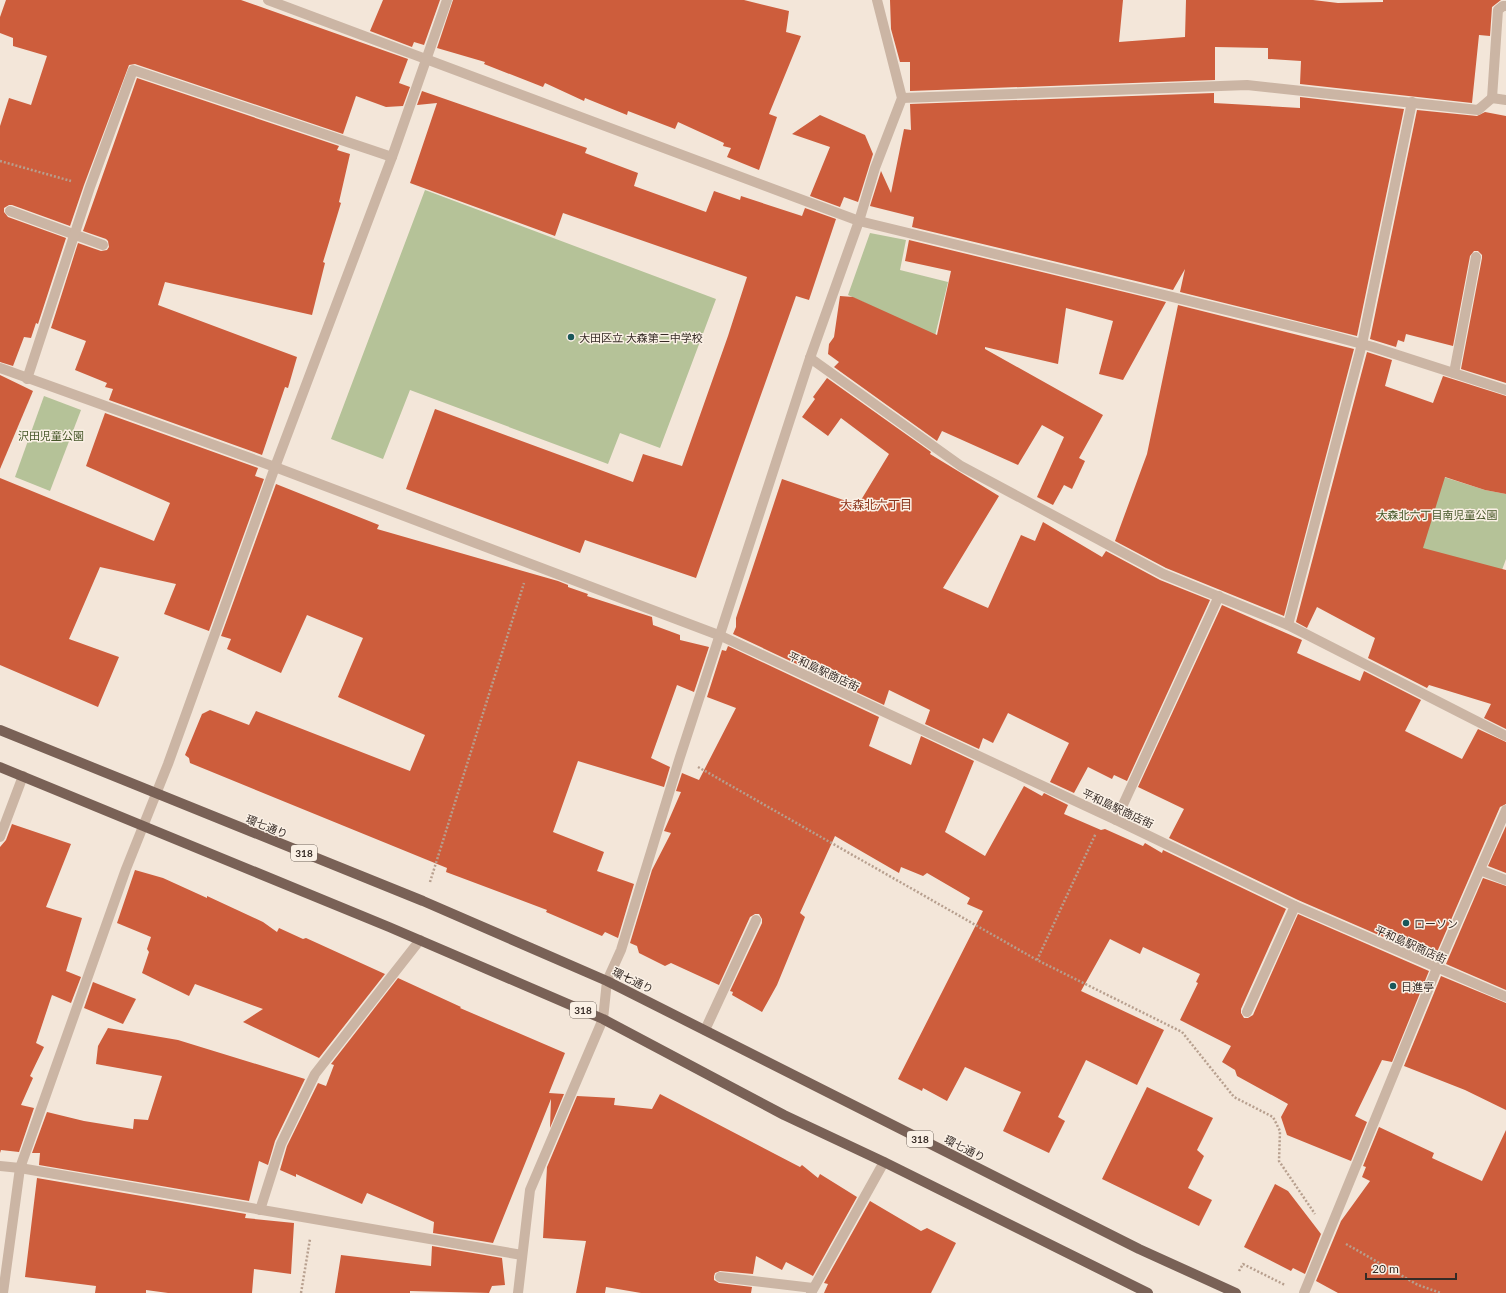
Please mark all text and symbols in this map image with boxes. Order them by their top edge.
place label: 大田区立 大森第二中学校 [579,331,703,344]
marker: 大田区立 大森第二中学校 [566,332,576,342]
park label: 沢田児童公園 [18,429,84,442]
district label: 大森北六丁目 [840,497,912,512]
park label: 大森北六丁目南児童公園 [1377,508,1498,521]
street label: 平和島駅商店街 [786,649,862,693]
street label: 平和島駅商店街 [1080,786,1156,830]
street label: 環七通り [244,812,290,840]
road number: 318 [291,845,317,861]
place label: ローソン [1414,917,1458,930]
marker: ローソン [1401,918,1411,928]
street label: 平和島駅商店街 [1373,922,1449,966]
street label: 環七通り [610,965,656,995]
place label: 日進亭 [1401,980,1434,993]
marker: 日進亭 [1388,981,1398,991]
road number: 318 [570,1002,596,1018]
road number: 318 [907,1131,933,1147]
street label: 環七通り [942,1132,988,1164]
scale bar [1366,1255,1456,1281]
text: 20 m [1372,1261,1399,1276]

